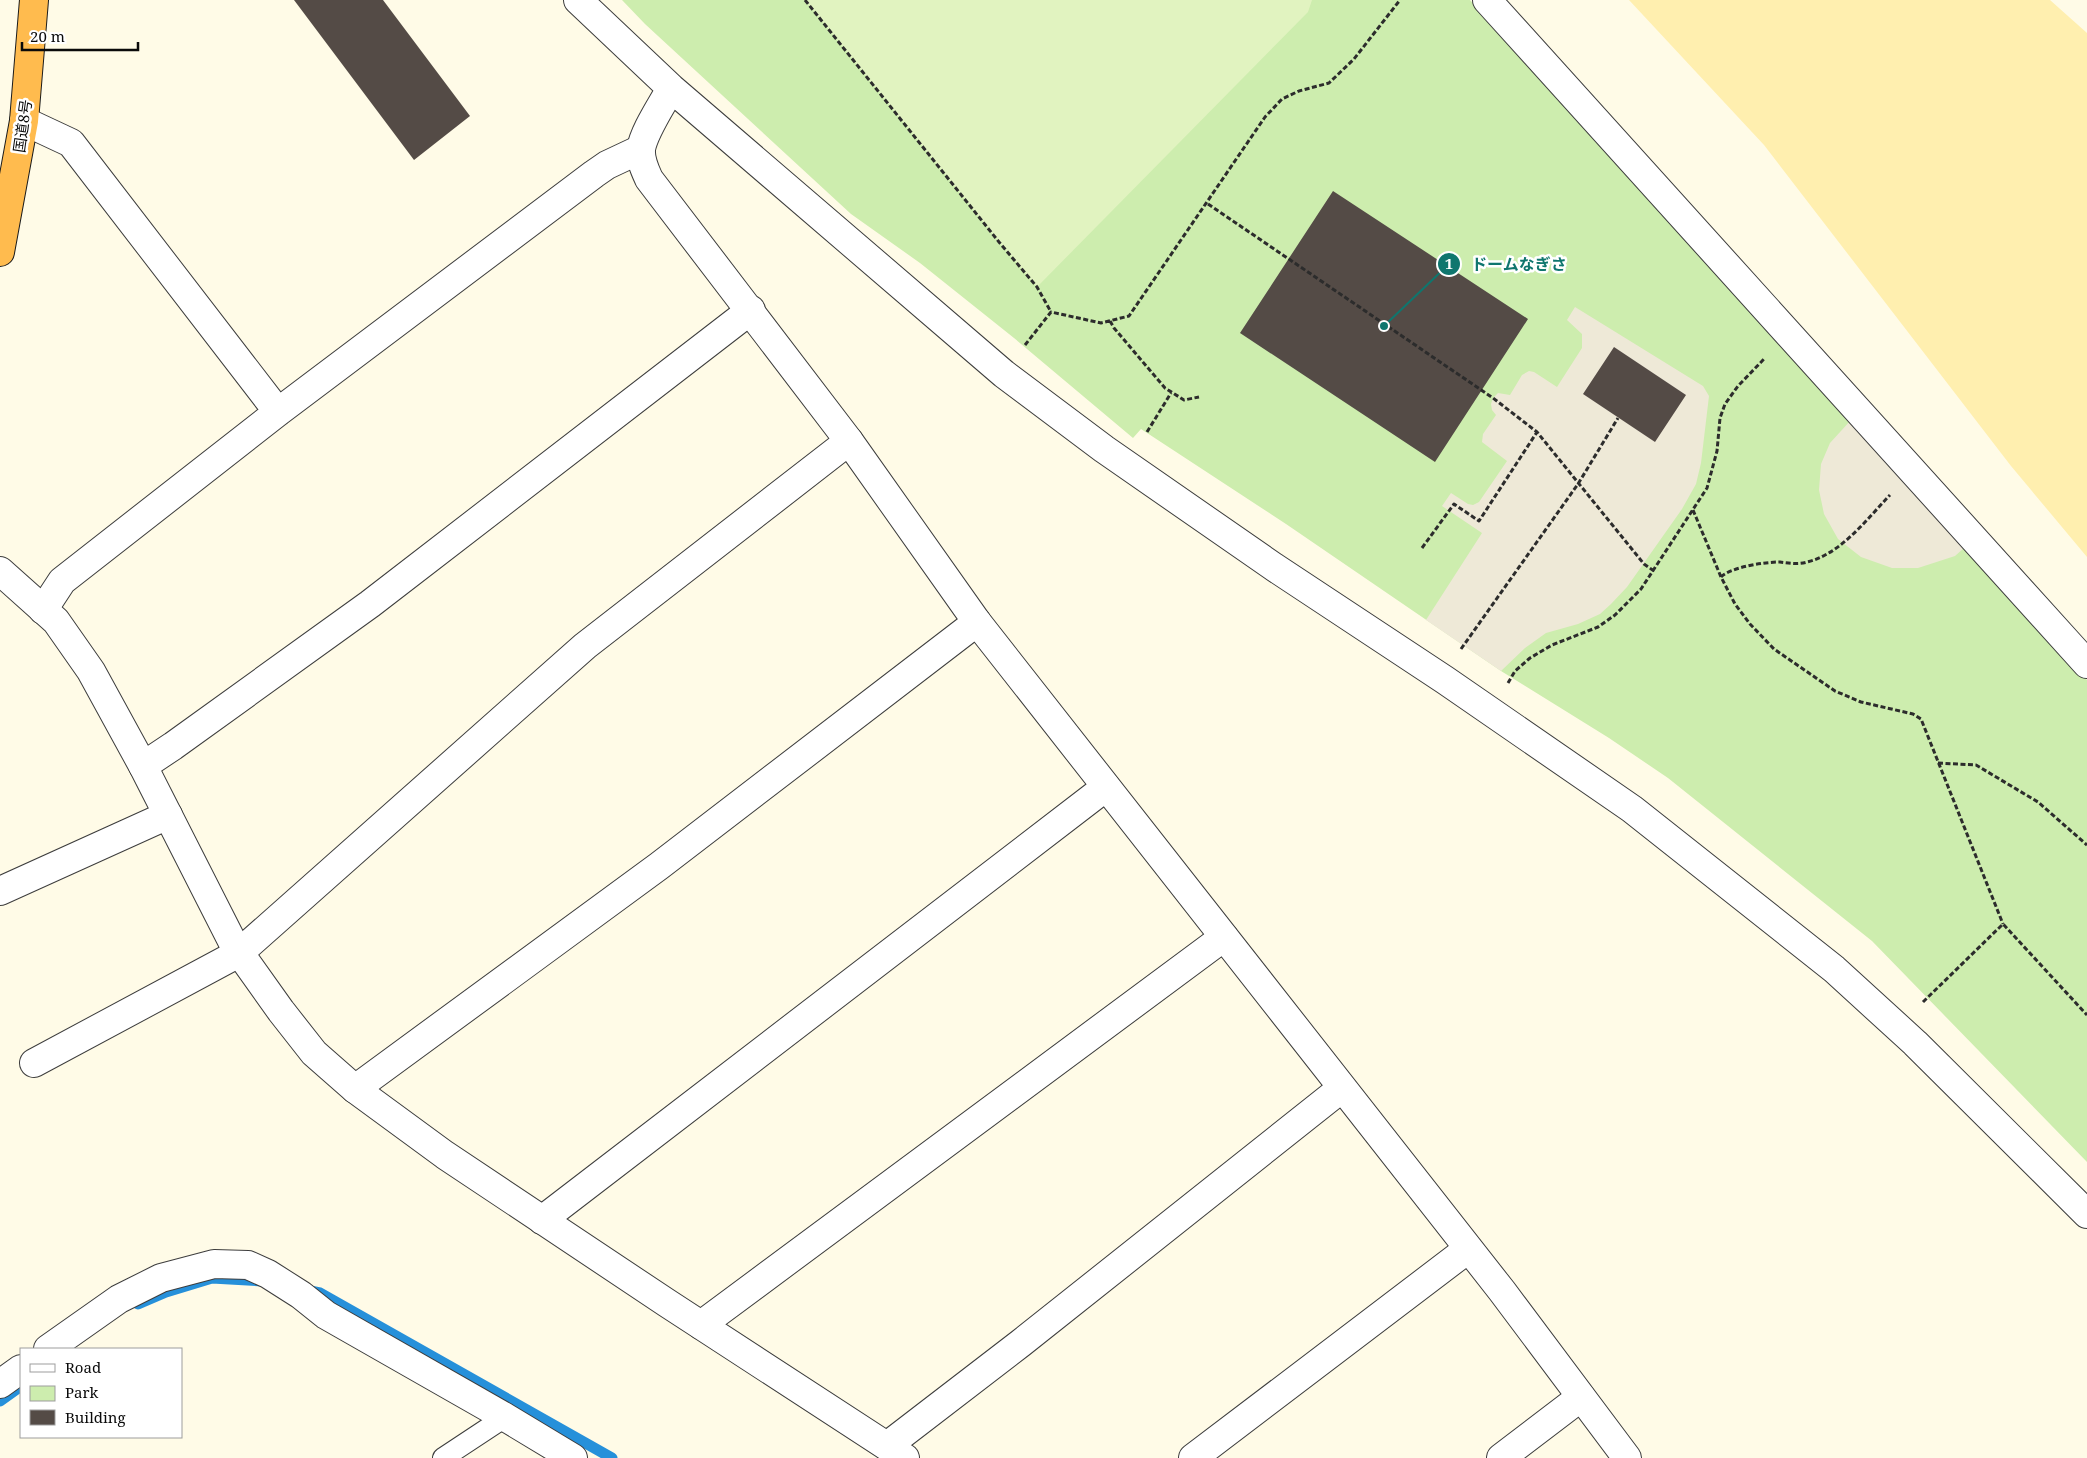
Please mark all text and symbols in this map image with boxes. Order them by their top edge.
scale bar [22,20,139,52]
text: 20 m [30,26,65,46]
street label: 国道8号 [8,98,36,154]
callout: ドームなぎさ [1436,249,1577,280]
text: 1 [1445,253,1453,273]
text: ドームなぎさ [1471,253,1567,275]
legend [20,1348,182,1438]
text: Road [65,1357,101,1377]
text: Park [65,1382,99,1402]
text: Building [65,1407,126,1427]

